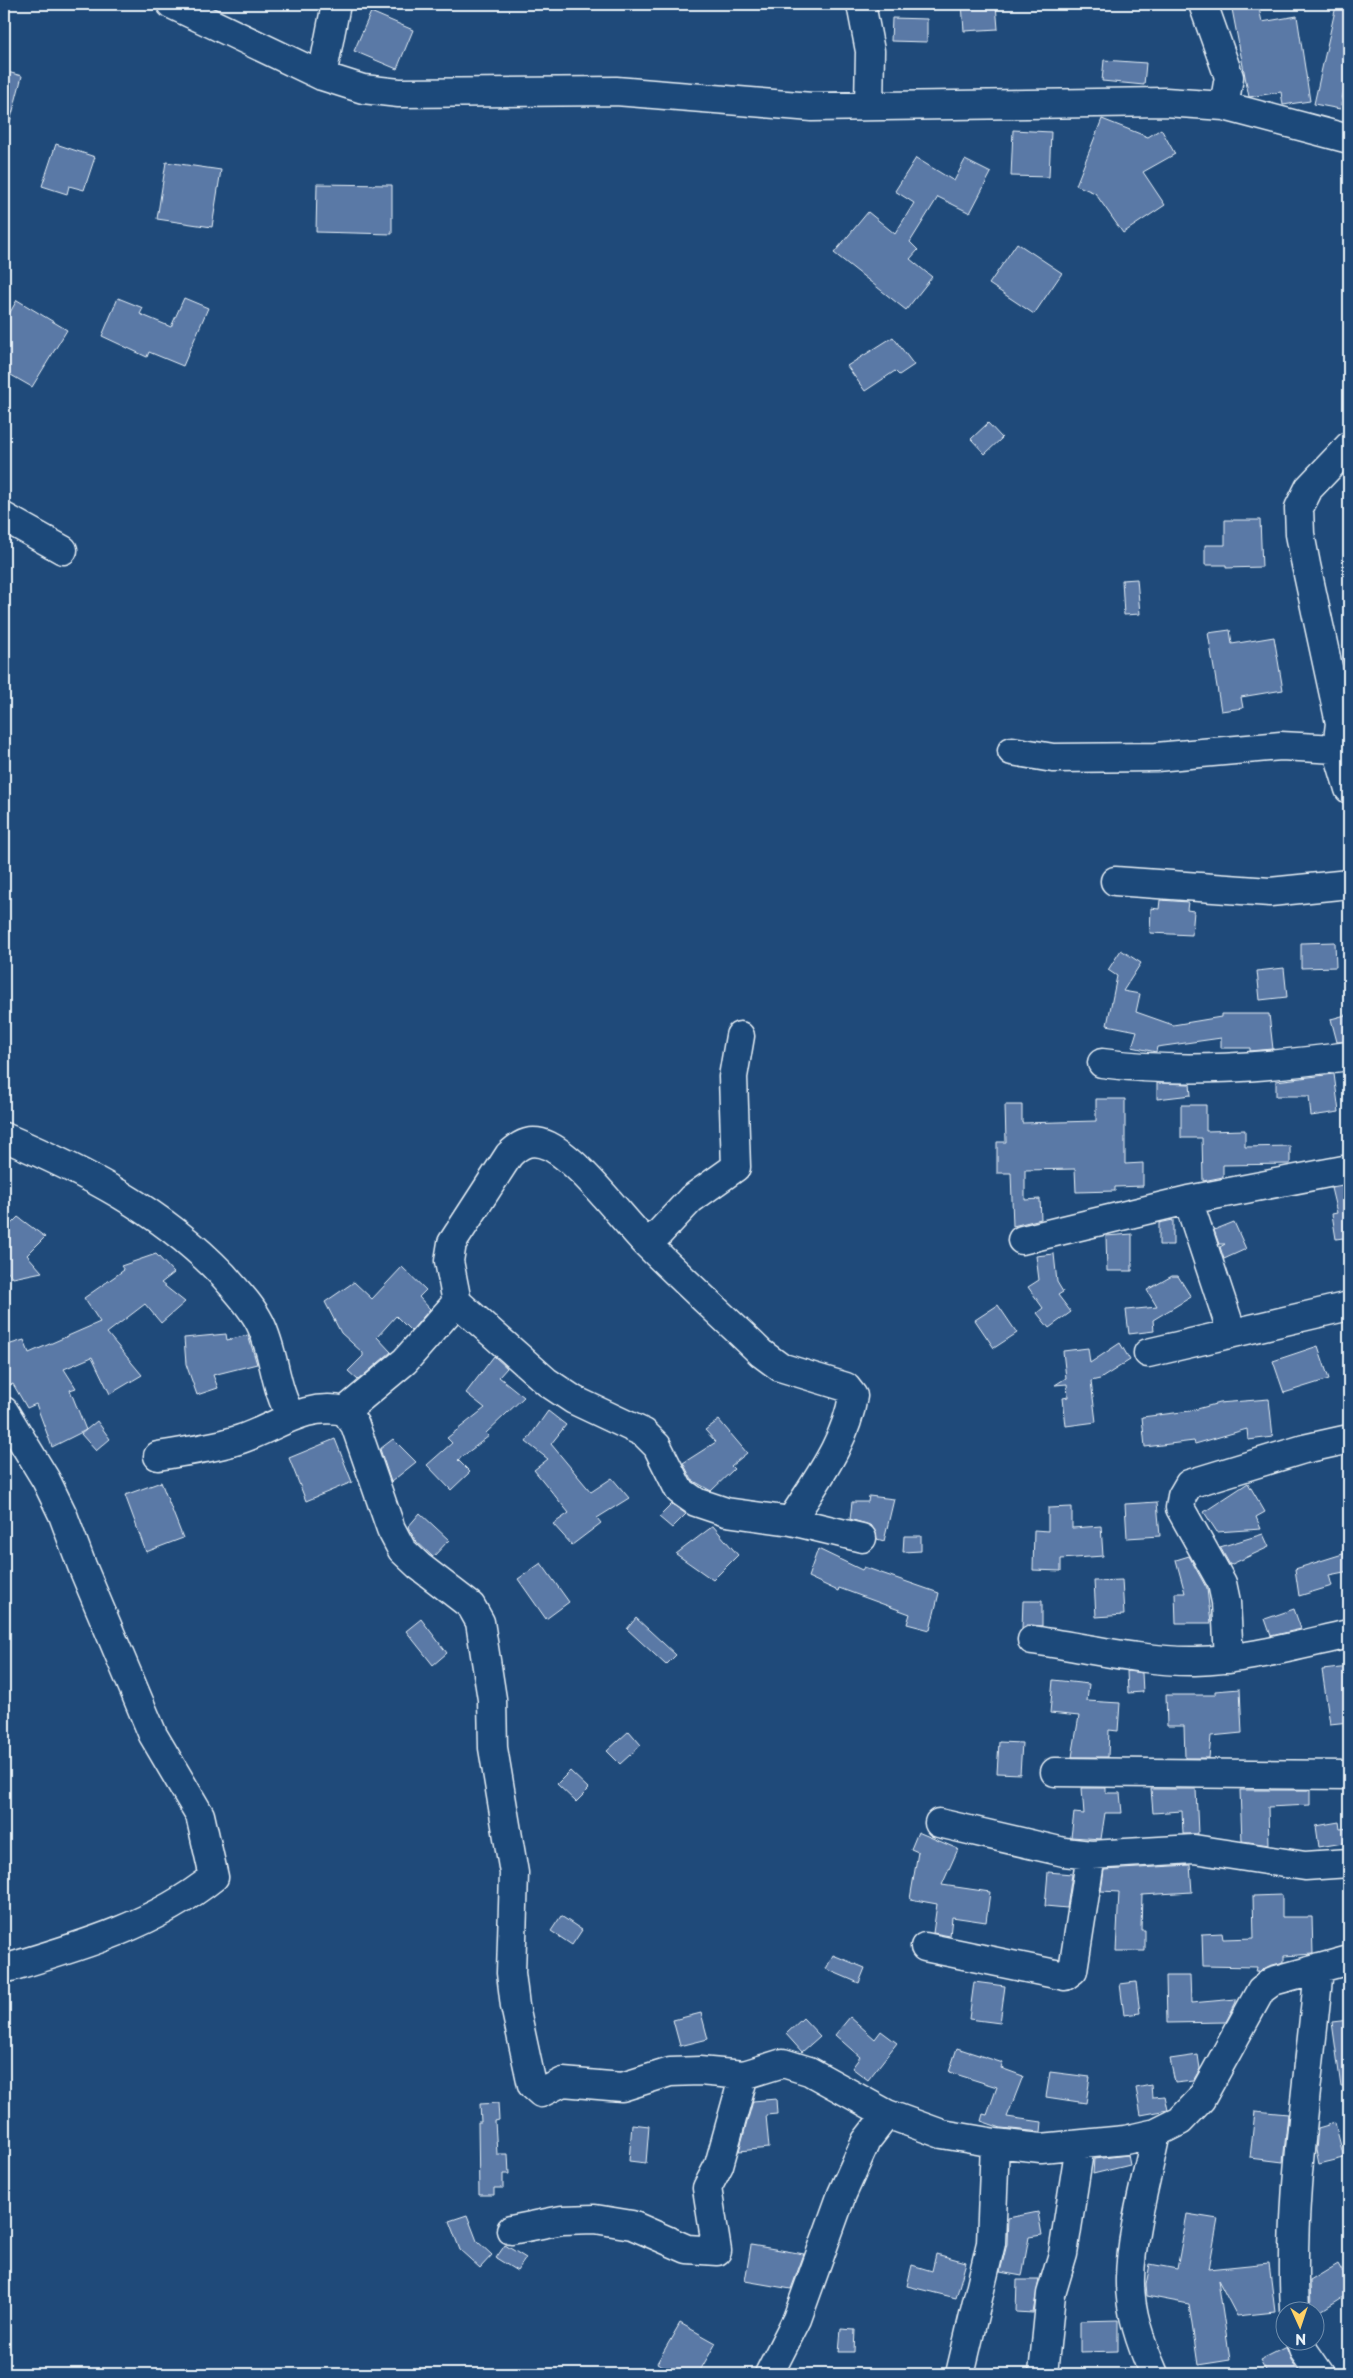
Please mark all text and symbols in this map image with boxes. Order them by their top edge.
north arrow [1276,2300,1326,2350]
text: N [1295,2329,1307,2350]

